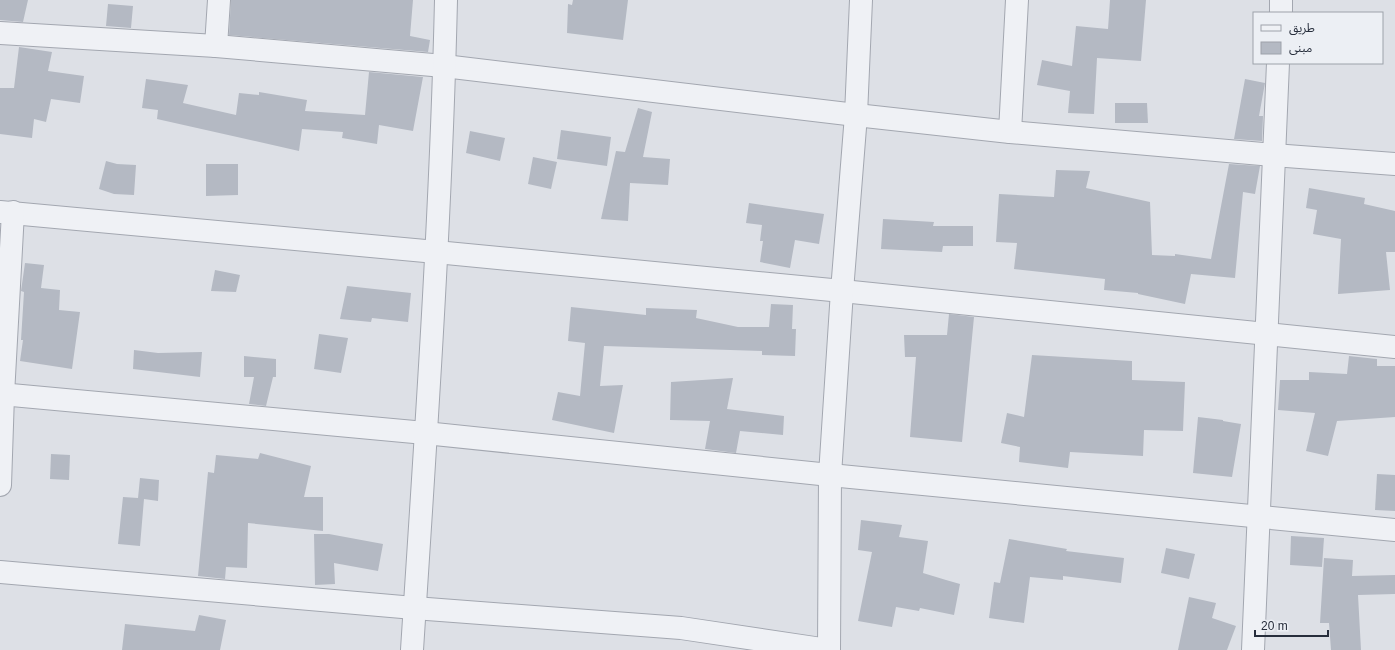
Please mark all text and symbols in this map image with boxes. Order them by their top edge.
legend [1253,12,1383,64]
text: طريق [1289,21,1315,36]
text: مبنى [1289,41,1312,55]
scale bar [1255,612,1328,638]
text: 20 m [1261,619,1288,633]

